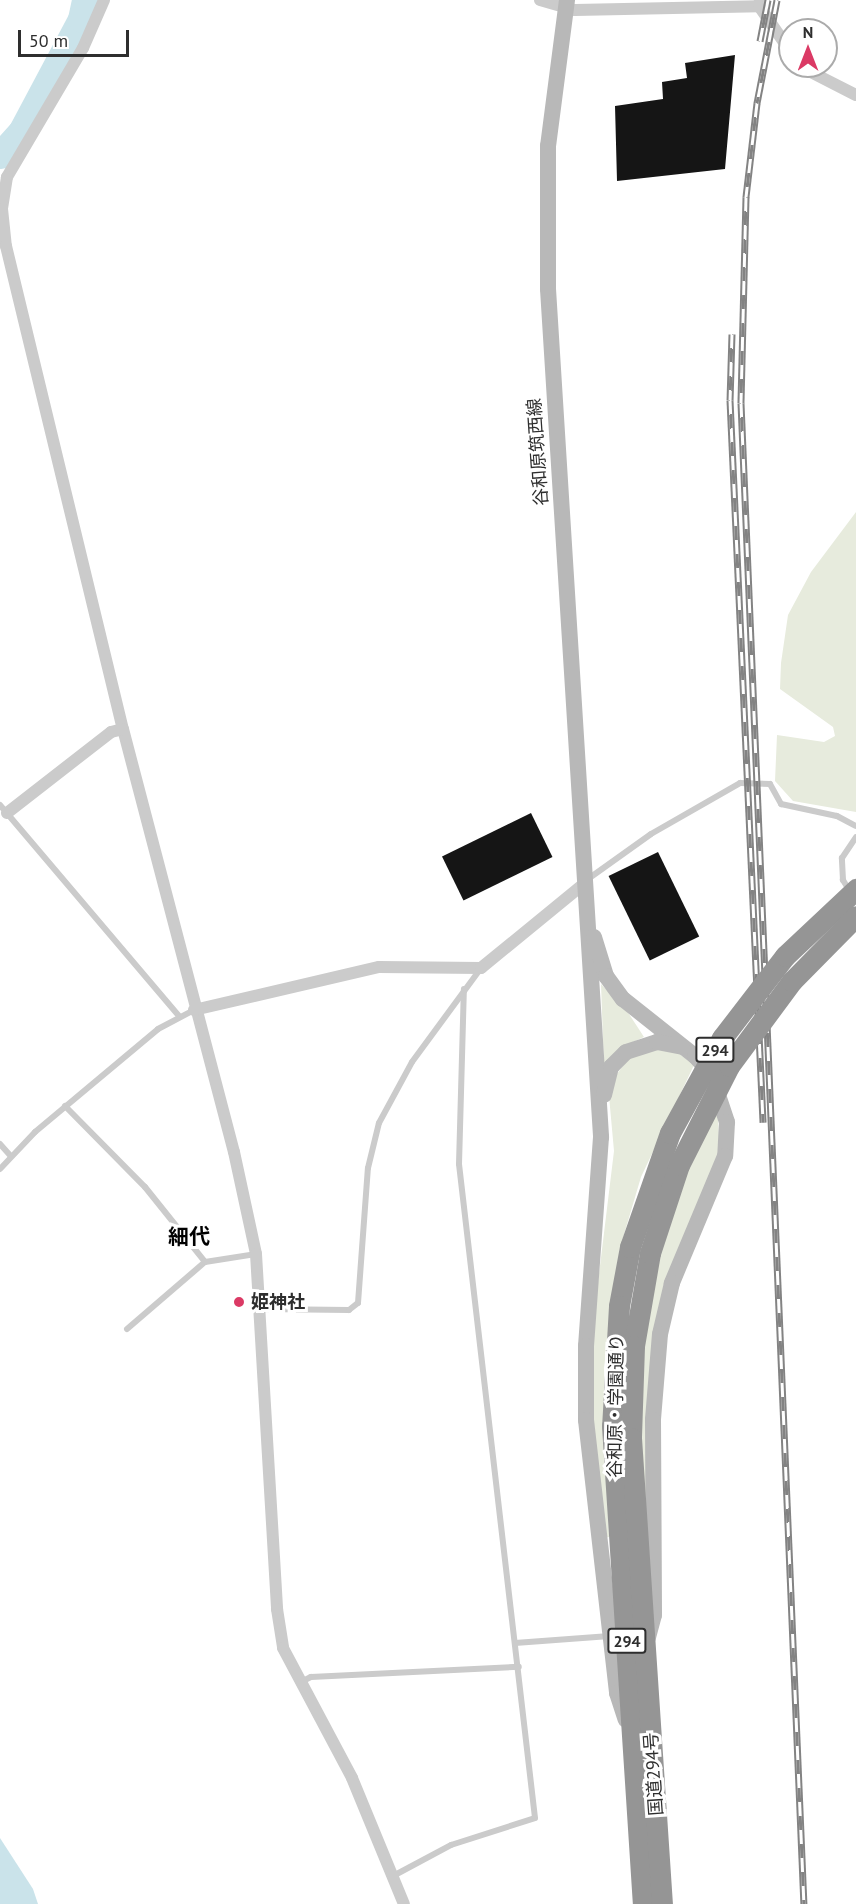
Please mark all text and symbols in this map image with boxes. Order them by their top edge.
scale bar [21,18,132,56]
north arrow [778,18,838,78]
text: N [803,22,813,42]
text: 50 m [29,29,68,52]
street label: 谷和原筑西線 [523,397,553,507]
road number: 294 [694,1037,736,1063]
district label: 細代 [168,1224,210,1250]
place label: 姫神社 [251,1291,305,1313]
marker: 姫神社 [232,1295,246,1309]
street label: 谷和原・学園通り [604,1334,628,1478]
road number: 294 [606,1628,648,1654]
street label: 国道294号 [640,1732,668,1816]

